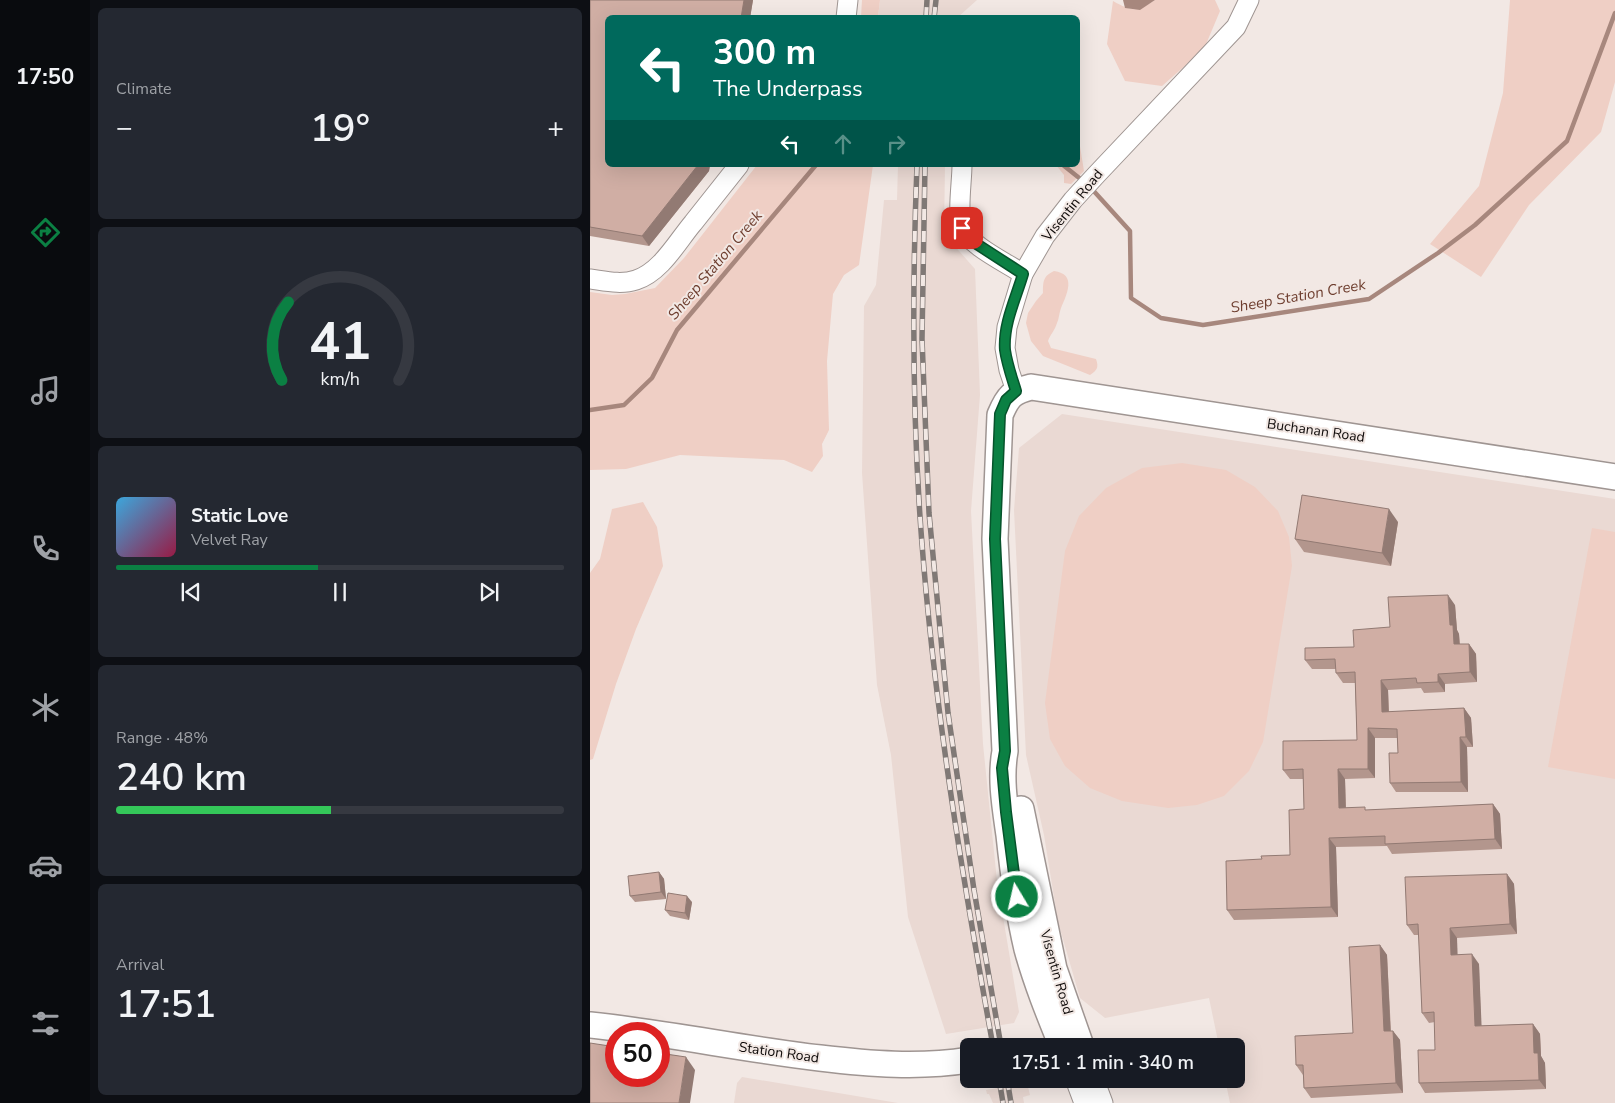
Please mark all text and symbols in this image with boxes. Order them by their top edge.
text: 300 m [713,29,816,76]
icon: left [630,35,695,100]
text: 17:50 [16,62,74,92]
text: The Underpass [713,74,863,104]
text: Climate [116,78,171,100]
text: 19° [310,103,370,154]
text: − [116,109,133,147]
text: + [547,109,564,147]
icon: left [776,130,804,158]
icon: ahead [829,130,857,158]
icon: right [882,130,910,158]
street label: Visentin Road [1037,165,1107,246]
water label: Sheep Station Creek [663,206,767,324]
pin [941,207,983,249]
icon: arrive [948,214,976,242]
icon: directions [28,215,63,250]
water label: Sheep Station Creek [1229,274,1368,318]
text: 41 [309,306,371,377]
text: km/h [320,367,360,391]
icon: music [28,373,63,408]
street label: Buchanan Road [1266,414,1366,447]
text: Static Love [191,503,288,529]
text: Velvet Ray [191,529,268,551]
icon: phone [28,531,63,566]
icon: previous [177,578,205,606]
icon: pause [326,578,354,606]
icon: next [475,578,503,606]
icon: climate [28,690,63,725]
text: Range · 48% [116,727,208,749]
text: 240 km [116,752,247,803]
icon: car [28,848,63,883]
position arrow [990,870,1042,922]
street label: Visentin Road [1035,927,1078,1017]
text: Arrival [116,954,164,976]
text: 17:51 [116,979,216,1030]
icon: filters [28,1006,63,1041]
speed limit sign: 50 [605,1022,670,1087]
street label: Station Road [738,1037,820,1068]
text: 17:51 · 1 min · 340 m [1011,1050,1194,1076]

